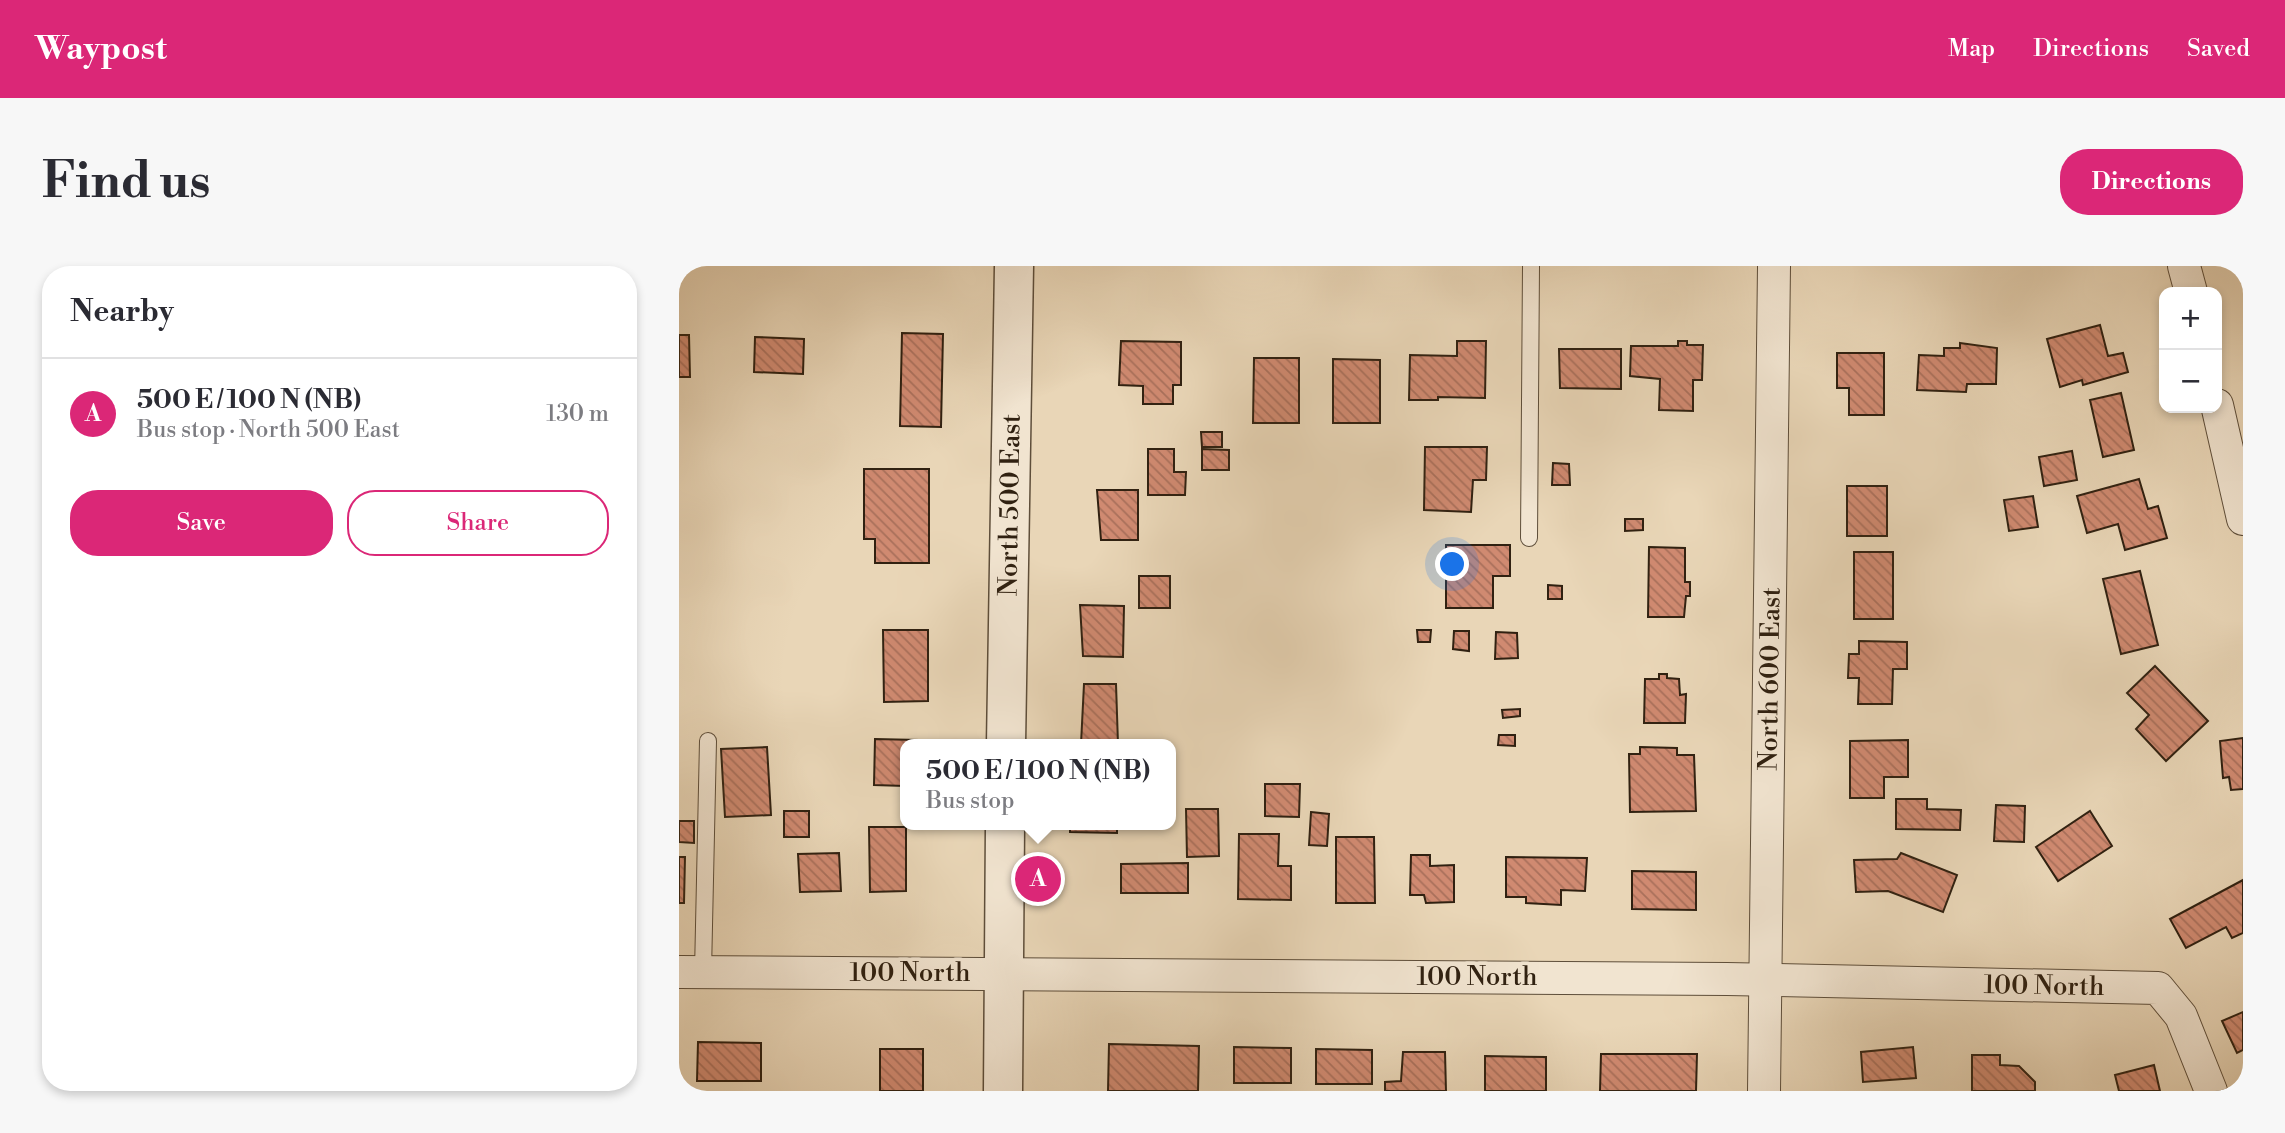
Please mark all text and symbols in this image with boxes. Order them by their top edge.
text: Waypost [35,29,167,70]
text: Map [1948,34,1995,64]
text: Directions [2033,34,2149,64]
text: Saved [2187,34,2250,64]
button: Directions [2060,149,2243,215]
text: Find us [42,152,211,213]
map controls [2159,287,2222,413]
button: + [2159,287,2222,350]
text: Nearby [70,293,174,331]
button: − [2159,350,2222,413]
text: 500 E / 100 N (NB) [137,384,361,416]
text: A [85,400,101,428]
text: 130 m [546,400,609,428]
street label: North 500 East [992,414,1028,596]
text: Bus stop · North 500 East [137,416,400,444]
button: Save [70,490,333,556]
button: Share [347,490,609,556]
your location [1435,547,1469,581]
street label: North 600 East [1752,587,1788,771]
popup [900,739,1176,830]
text: 500 E / 100 N (NB) [926,755,1150,787]
text: Bus stop [926,787,1014,815]
pin: A [1015,853,1061,905]
street label: 100 North [850,957,970,989]
street label: 100 North [1417,961,1537,993]
street label: 100 North [1983,969,2105,1003]

